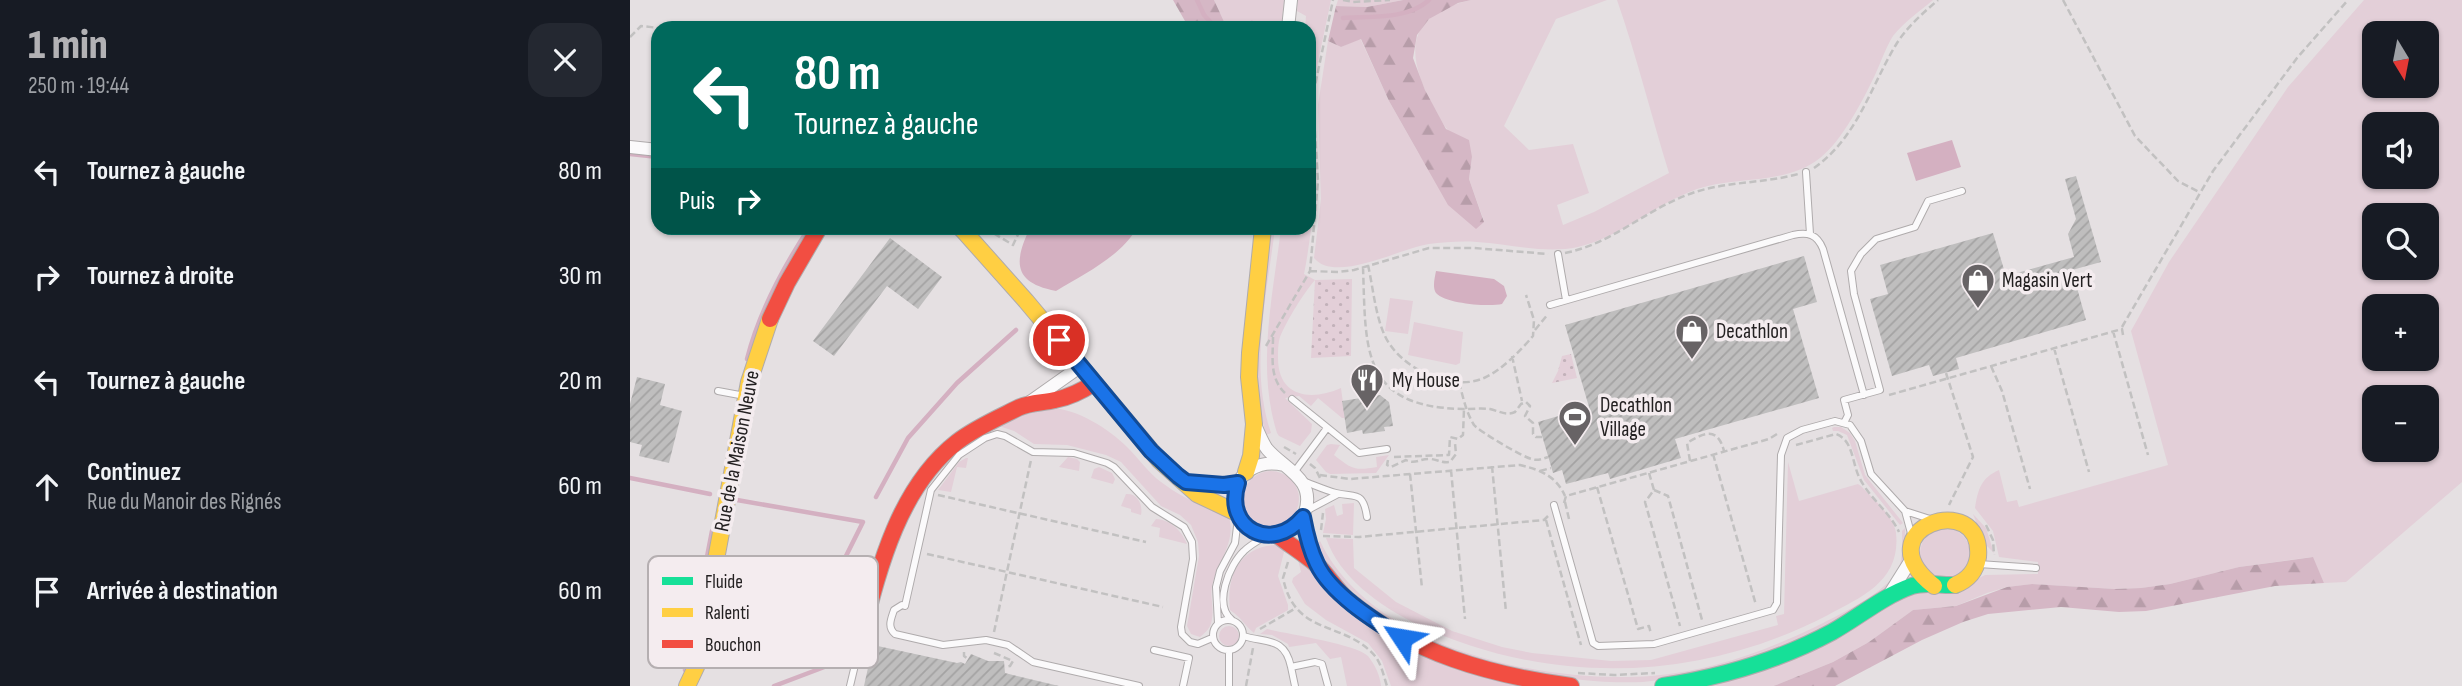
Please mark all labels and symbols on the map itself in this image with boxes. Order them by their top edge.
north arrow [2362,21,2440,98]
shop icon: Magasin Vert [1959,261,1997,310]
place label: Magasin Vert [2002,268,2092,293]
pin [1029,310,1089,370]
shop icon: Decathlon [1673,312,1711,361]
place label: Decathlon [1716,319,1788,344]
restaurant icon: My House [1348,361,1386,410]
street label: Rue de la Maison Neuve [709,368,765,534]
place label: My House [1392,368,1460,393]
place label: Decathlon Village [1600,393,1672,442]
sports icon: Decathlon Village [1556,398,1594,447]
legend [648,556,878,668]
text: Fluide [705,571,743,594]
position arrow [1365,601,1439,675]
text: Ralenti [705,602,750,625]
text: Bouchon [705,634,761,657]

